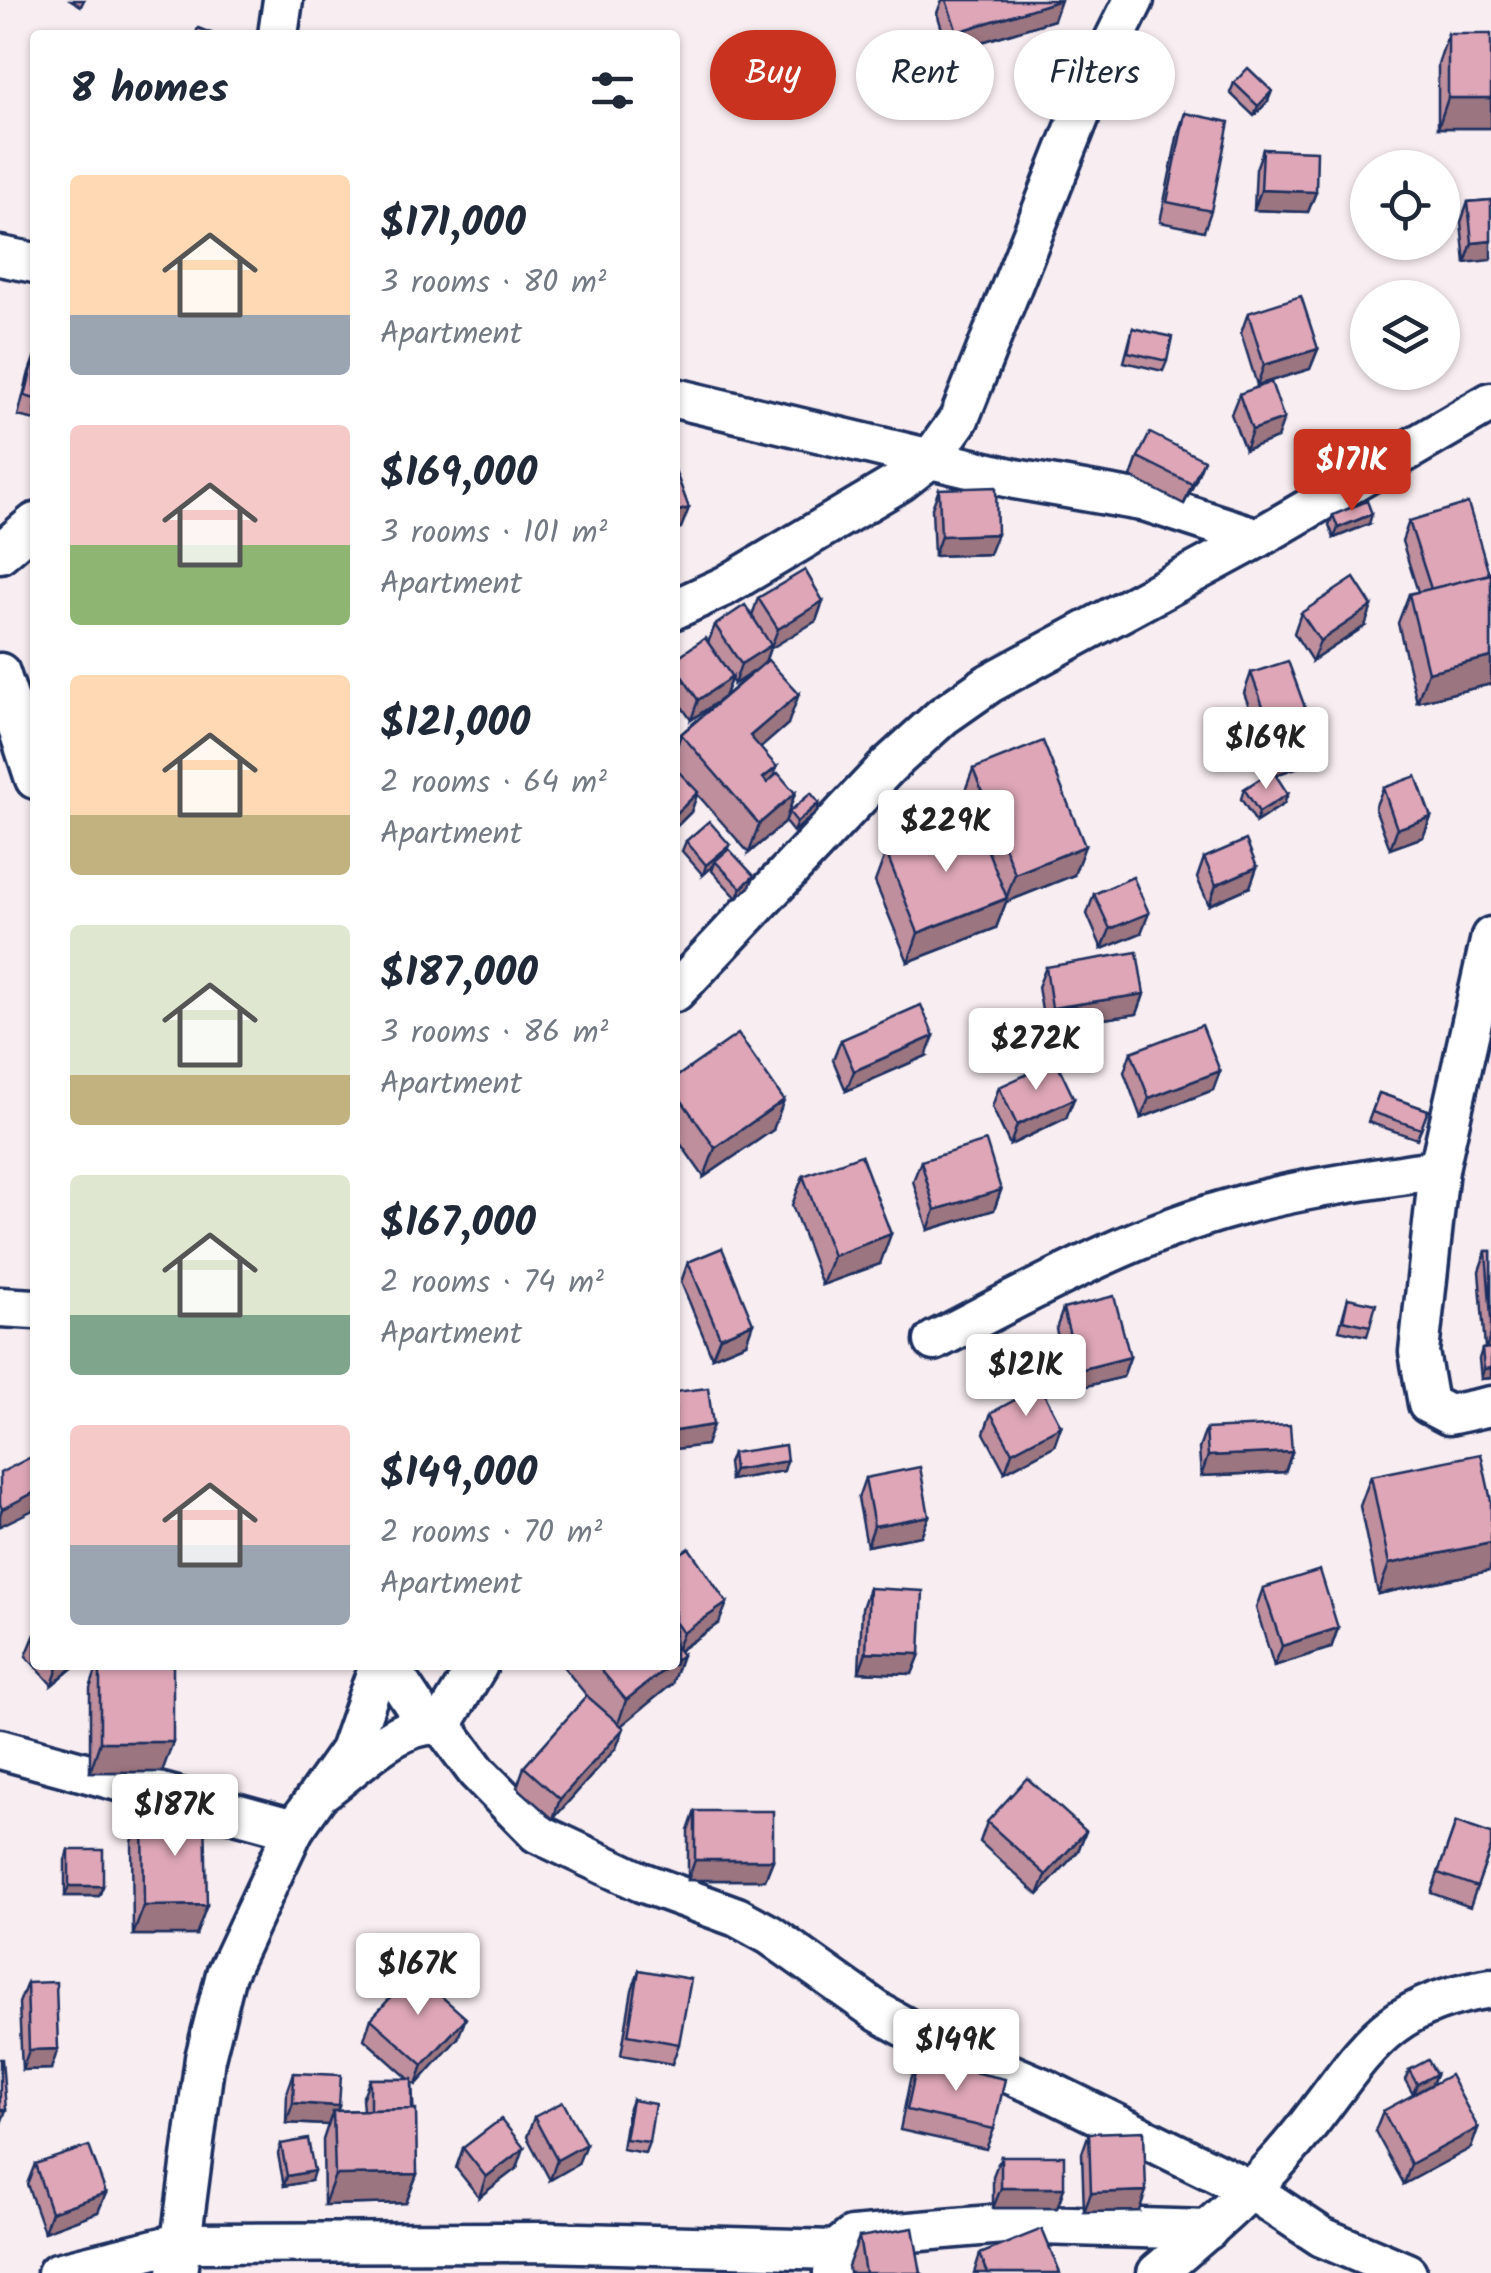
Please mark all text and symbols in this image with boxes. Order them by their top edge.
chip: Buy [710,30,836,120]
chip: Rent [856,30,994,120]
chip: Filters [1014,30,1175,120]
text: 8 homes [70,57,228,124]
icon: filters [585,63,640,118]
map controls [1350,150,1460,390]
button: locate [1350,150,1460,260]
text: $171,000 [380,191,526,258]
icon: home [150,215,270,335]
text: 3 rooms · 80 m² [380,258,606,309]
button: layers [1350,280,1460,390]
text: Apartment [380,309,522,360]
pin: $171K [1282,429,1422,514]
text: $171K [1316,436,1388,487]
text: $169,000 [380,441,537,508]
icon: home [150,465,270,585]
text: 3 rooms · 101 m² [380,508,607,559]
text: Apartment [380,559,522,610]
text: $121,000 [380,691,530,758]
pin: $169K [1196,707,1336,792]
text: $169K [1225,714,1307,765]
icon: home [150,715,270,835]
text: 2 rooms · 64 m² [380,758,607,809]
pin: $229K [876,790,1016,875]
text: $229K [900,797,992,848]
text: Apartment [380,809,522,860]
text: $187,000 [380,941,538,1008]
icon: home [150,965,270,1085]
text: 3 rooms · 86 m² [380,1008,608,1059]
pin: $272K [966,1008,1106,1093]
text: $272K [991,1015,1081,1066]
text: Apartment [380,1059,522,1110]
text: $167,000 [380,1191,536,1258]
icon: home [150,1215,270,1335]
text: 2 rooms · 74 m² [380,1258,604,1309]
text: Apartment [380,1309,522,1360]
pin: $121K [956,1334,1096,1419]
text: $121K [988,1341,1064,1392]
text: $149,000 [380,1441,537,1508]
icon: home [150,1465,270,1585]
text: 2 rooms · 70 m² [380,1508,602,1559]
text: Apartment [380,1559,522,1610]
pin: $187K [105,1774,245,1859]
text: $187K [134,1781,216,1832]
pin: $167K [348,1933,488,2018]
text: $167K [378,1940,458,1991]
pin: $149K [886,2009,1026,2094]
text: $149K [915,2016,997,2067]

